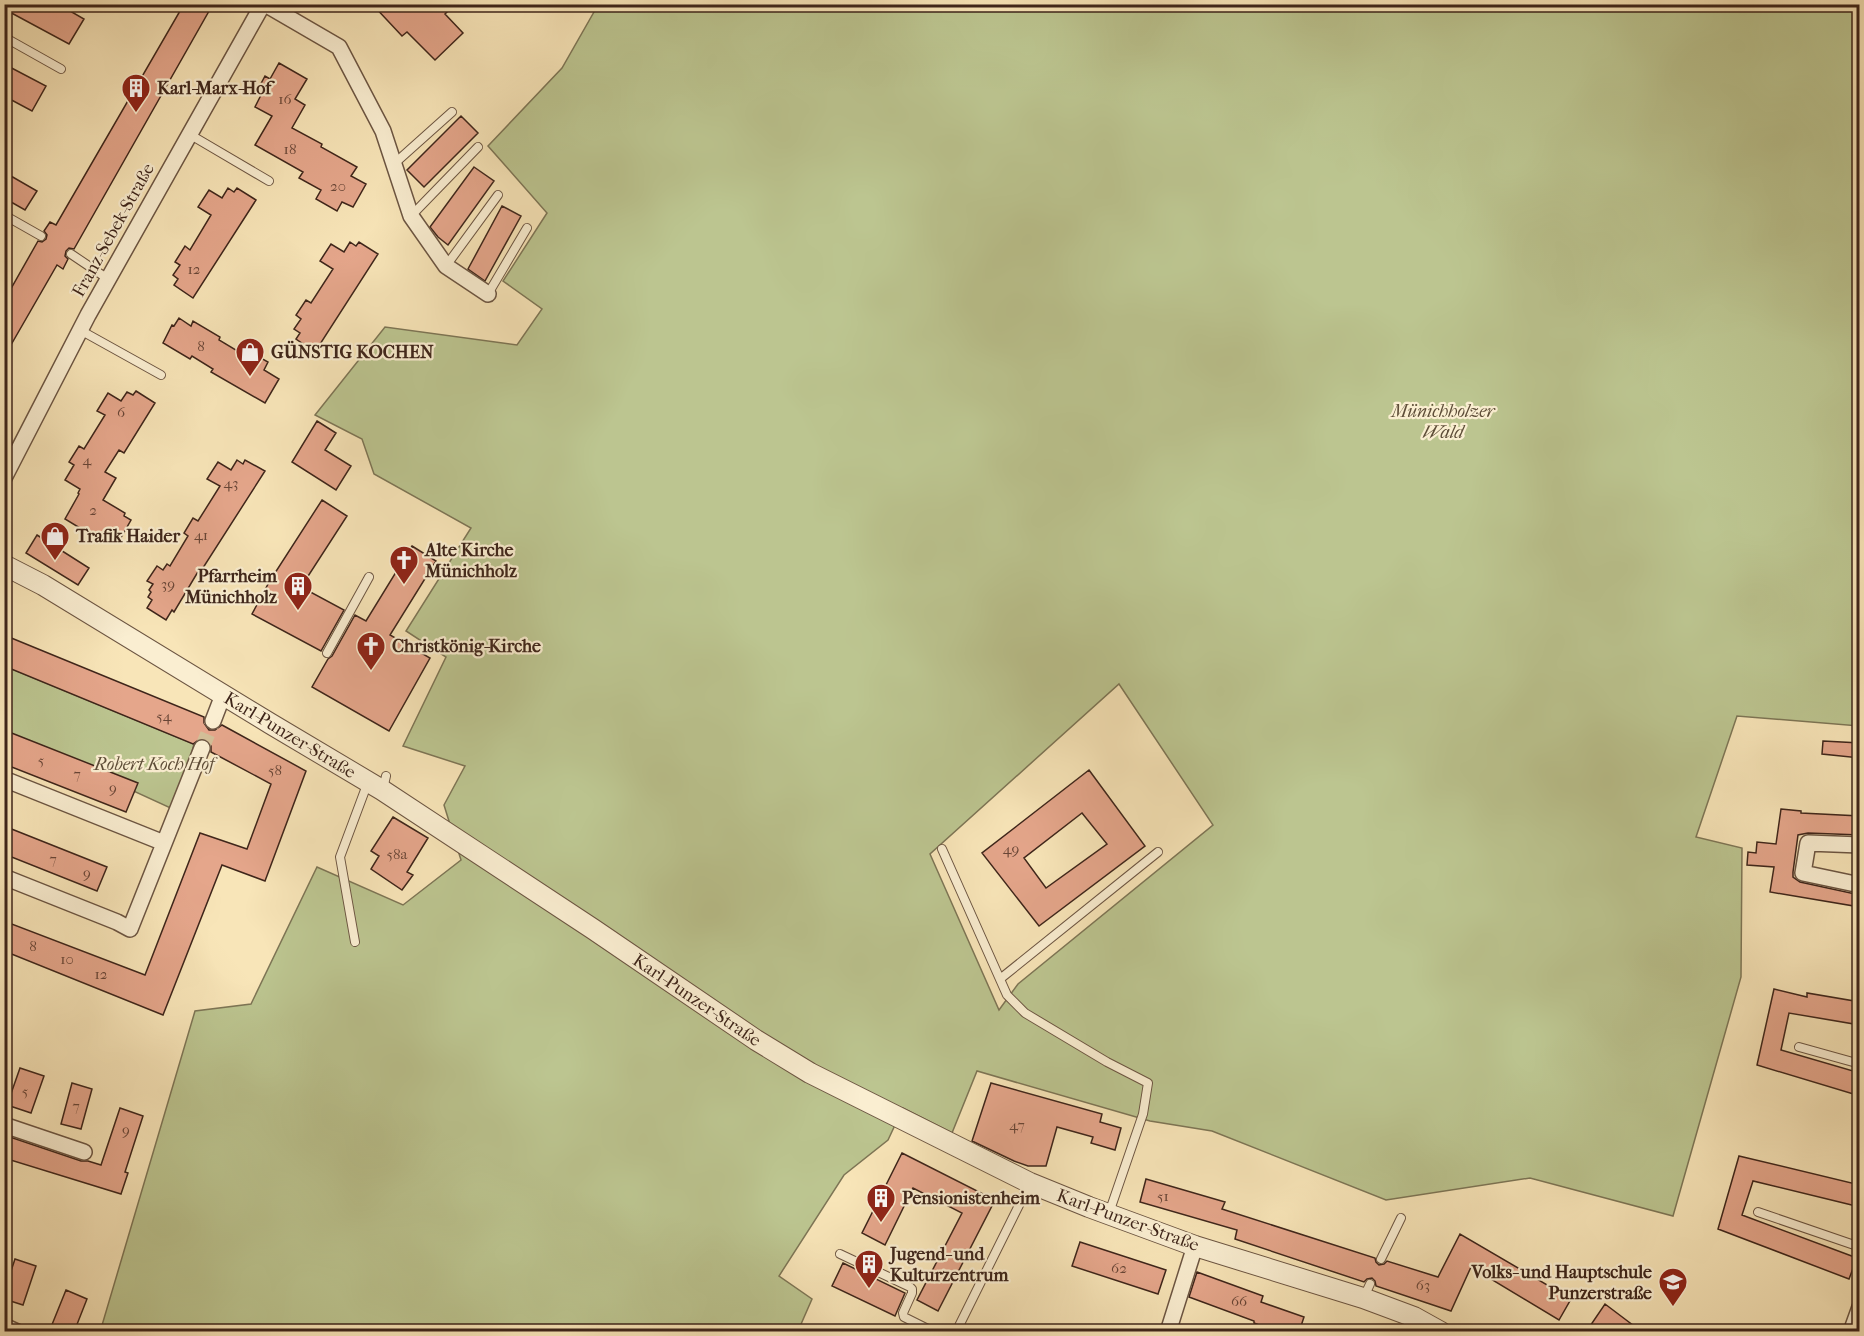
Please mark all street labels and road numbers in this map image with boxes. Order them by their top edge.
street label: Franz-Sebek-Straße [68,160,159,301]
street label: Karl-Punzer-Straße [220,688,359,783]
street label: Karl-Punzer-Straße [629,950,765,1051]
street label: Karl-Punzer-Straße [1054,1185,1202,1256]

